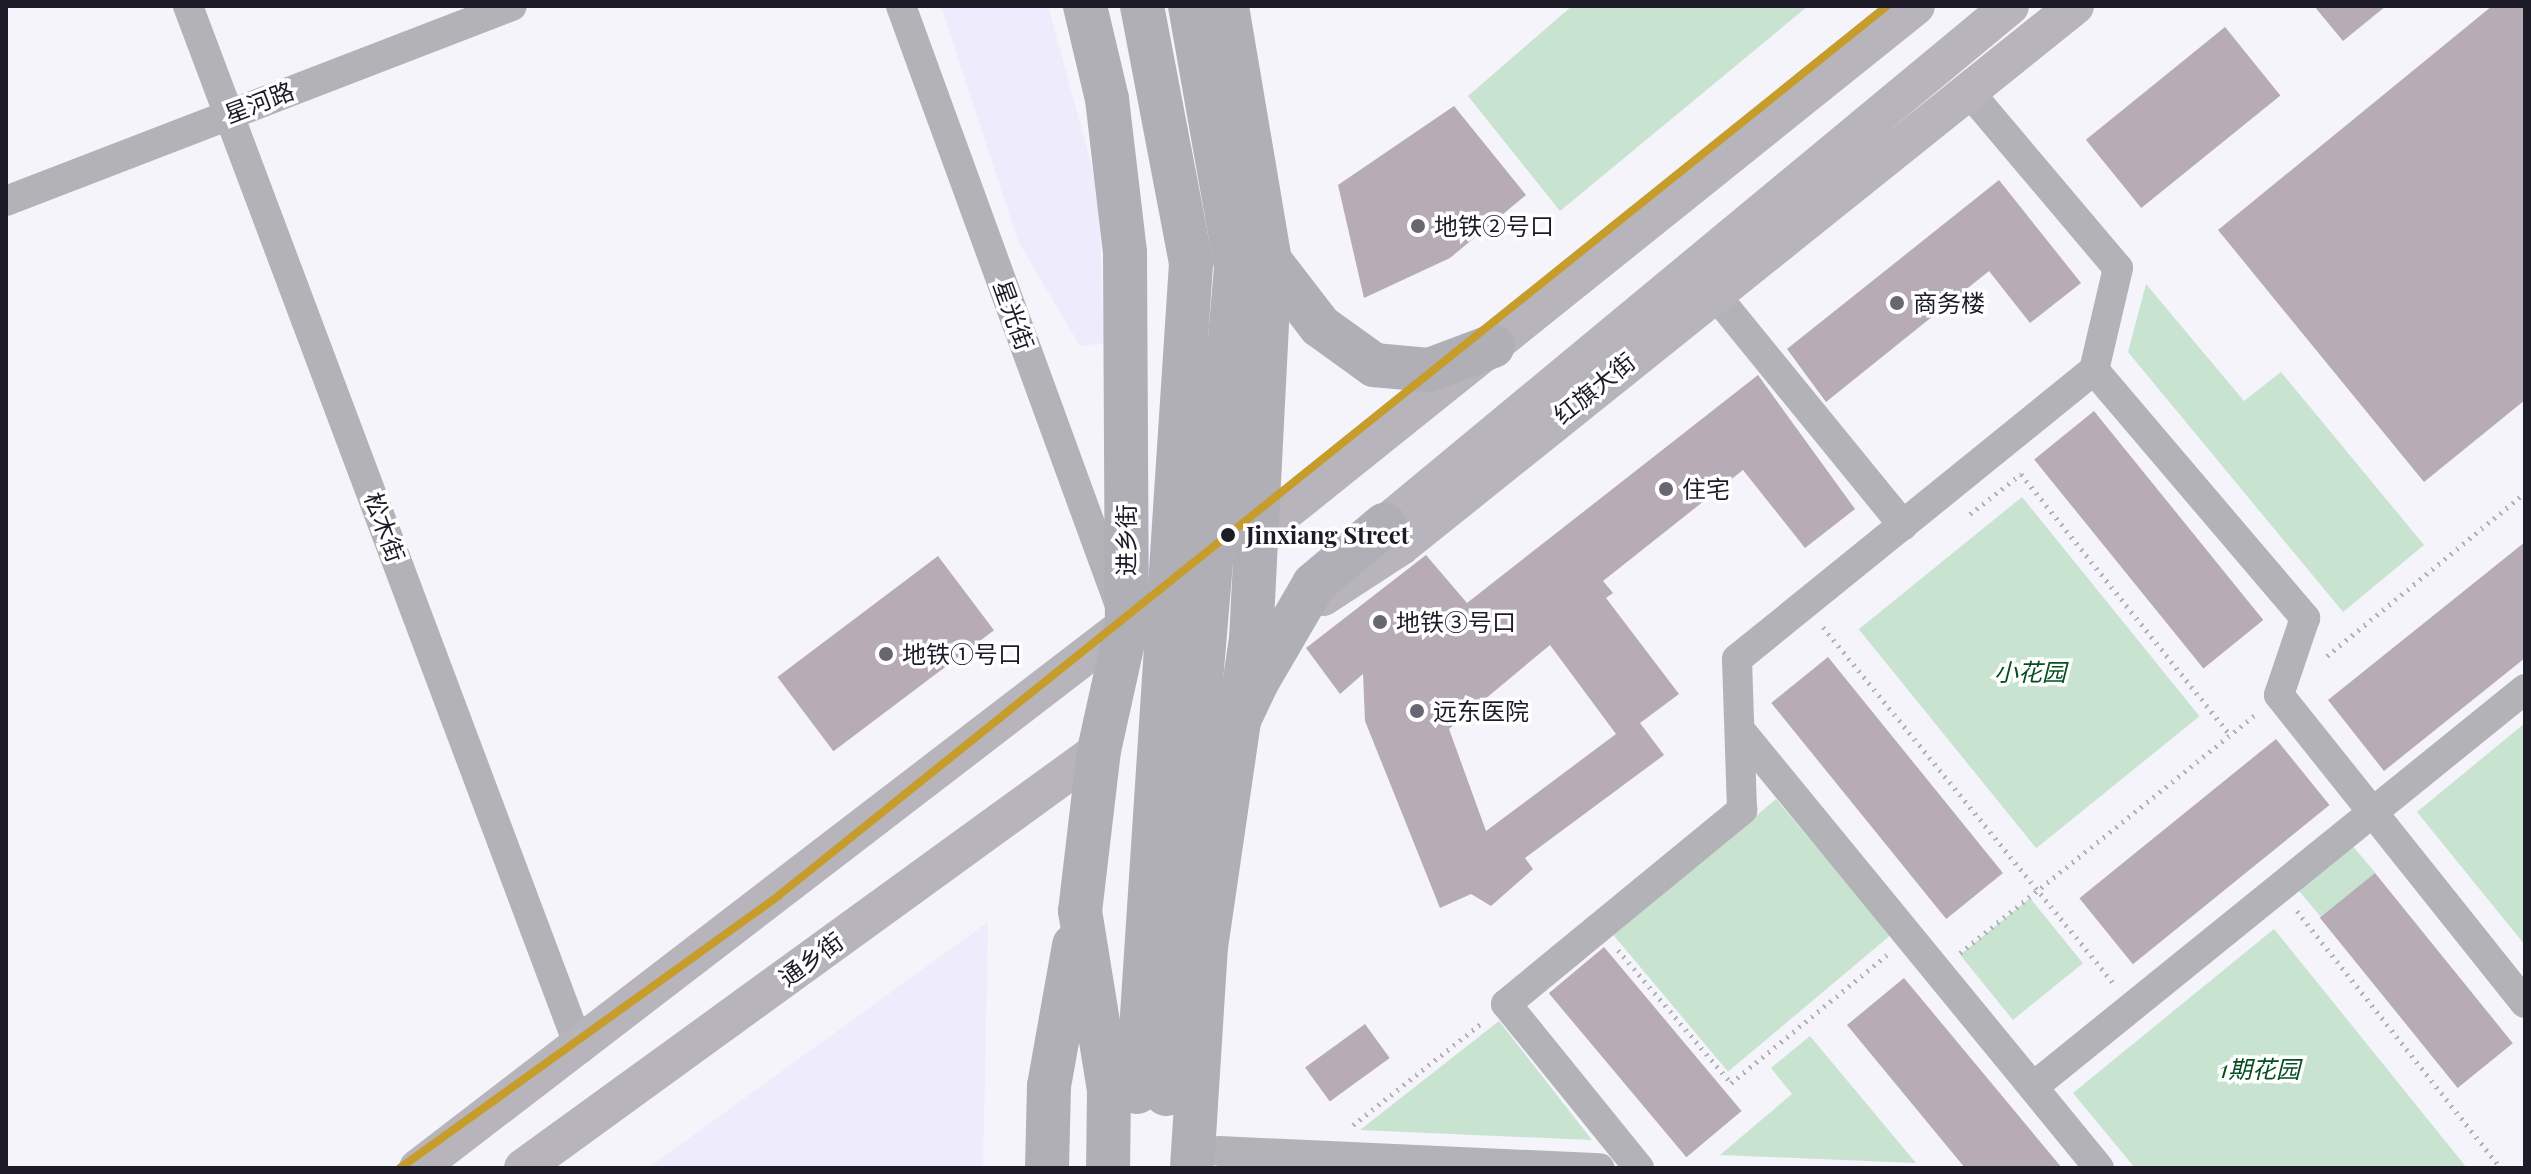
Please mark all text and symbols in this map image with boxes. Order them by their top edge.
street label: 星河路 [220,76,298,128]
place label: 地铁②号口 [1434,212,1554,240]
marker: 地铁②号口 [1409,217,1427,235]
street label: 星光街 [988,276,1040,354]
place label: 商务楼 [1913,289,1985,317]
marker: 商务楼 [1888,294,1906,312]
street label: 红旗大街 [1548,347,1640,429]
place label: 住宅 [1682,475,1730,503]
marker: 住宅 [1657,480,1675,498]
street label: 松木街 [359,488,411,566]
street label: 进乡街 [1112,504,1140,576]
place label: Jinxiang Street [1246,521,1409,549]
marker: Jinxiang Street [1217,524,1239,546]
place label: 地铁③号口 [1396,608,1516,636]
marker: 地铁③号口 [1371,613,1389,631]
place label: 地铁①号口 [902,640,1022,668]
marker: 地铁①号口 [877,645,895,663]
park label: 小花园 [1994,658,2066,686]
place label: 远东医院 [1433,697,1529,725]
marker: 远东医院 [1408,702,1426,720]
street label: 通乡街 [773,926,849,992]
park label: 1期花园 [2220,1055,2300,1083]

